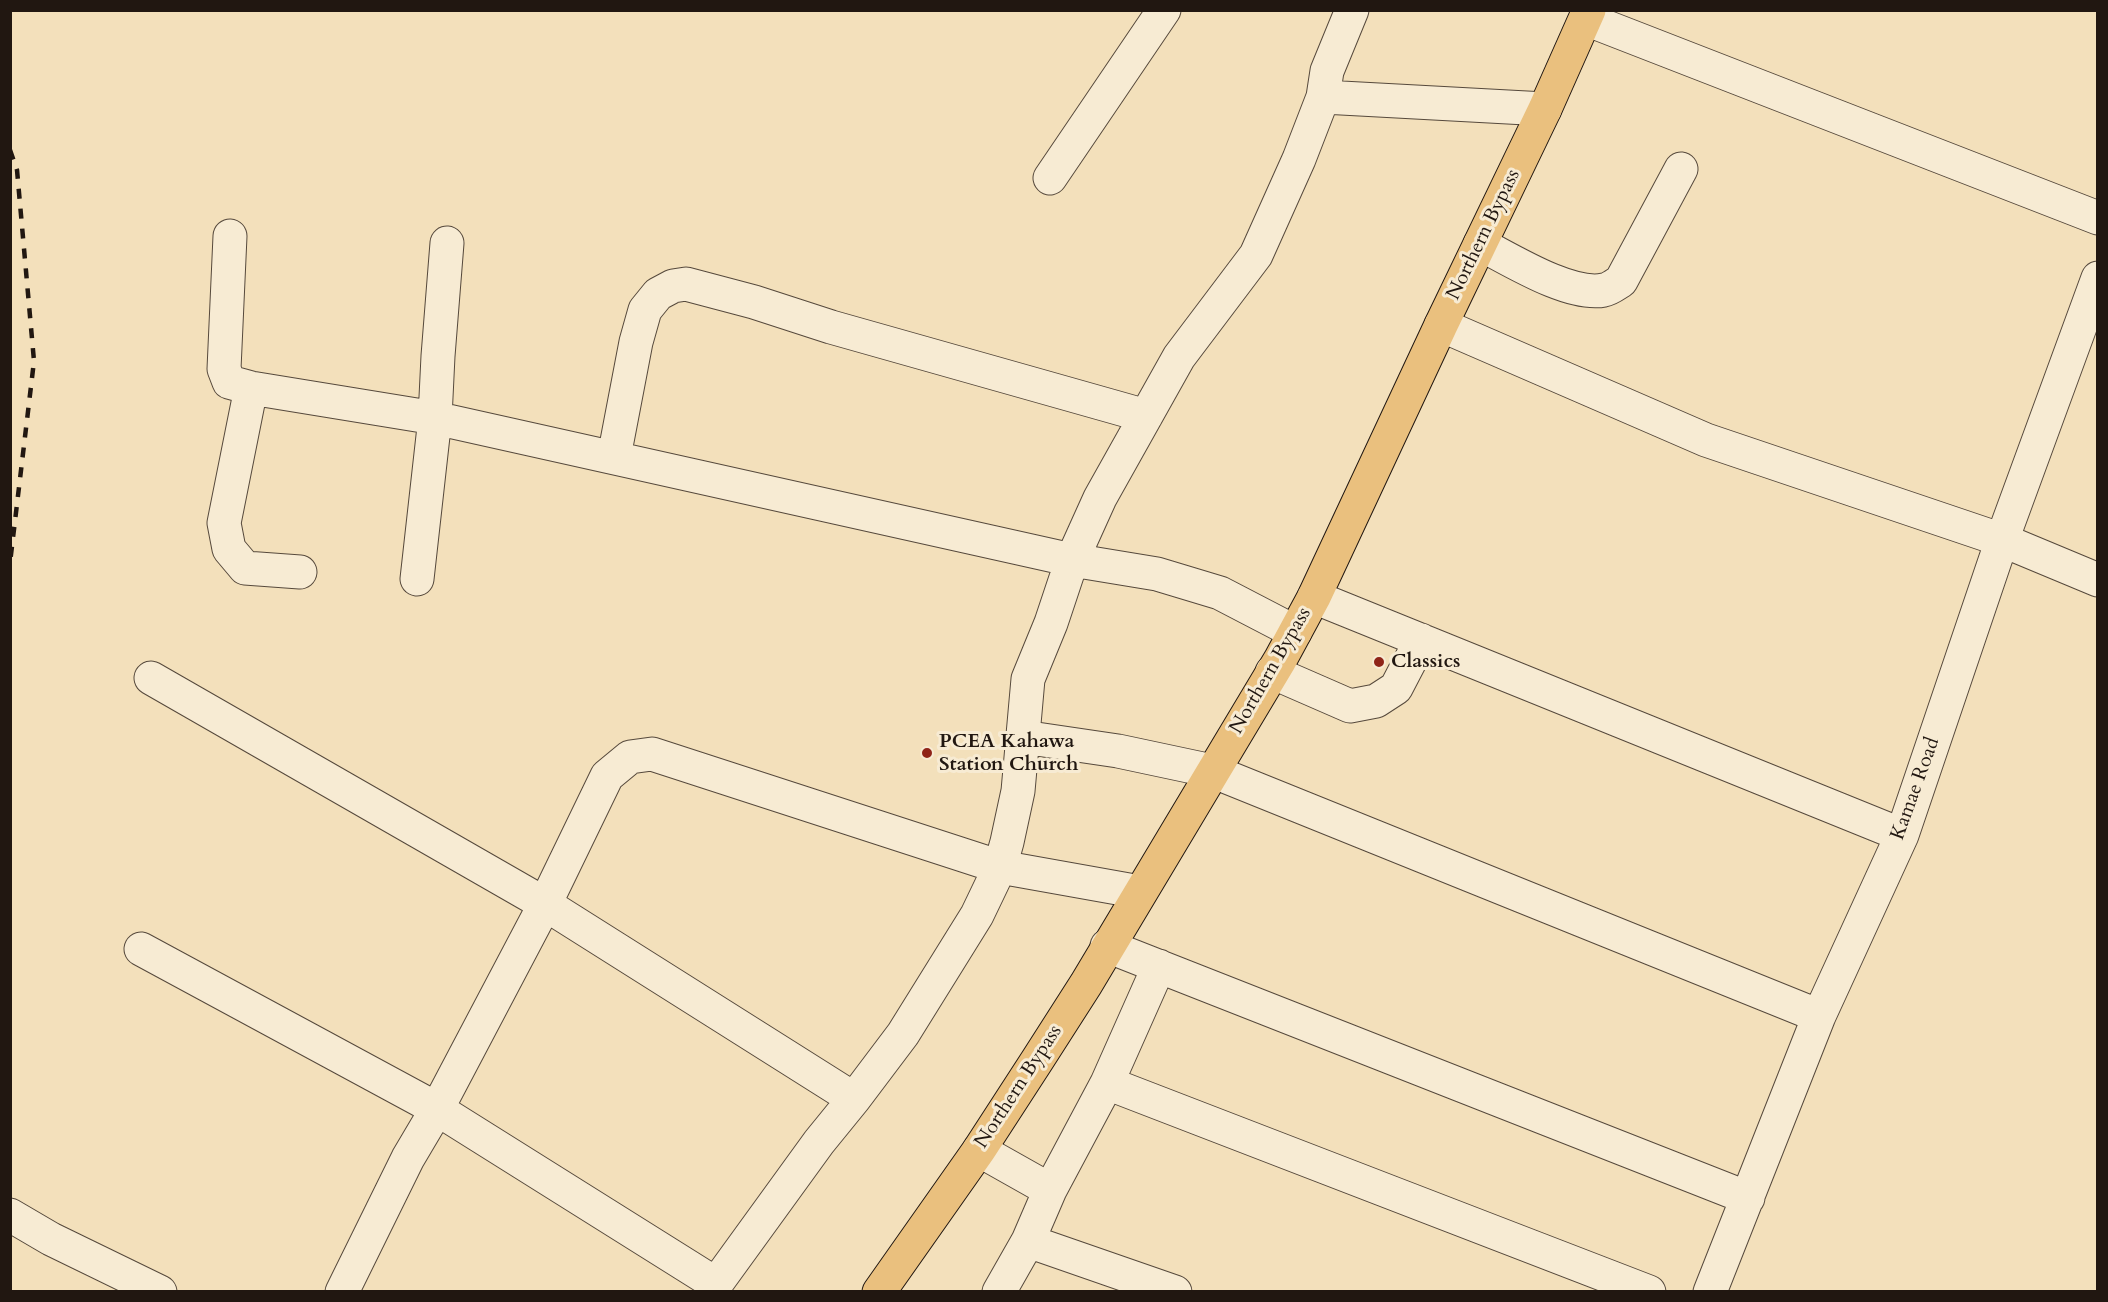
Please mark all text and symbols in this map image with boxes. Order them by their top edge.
street label: Northern Bypass [1442,166,1526,304]
street label: Northern Bypass [1225,603,1317,739]
place label: Classics [1391,650,1461,674]
marker: Classics [1372,655,1386,669]
place label: PCEA Kahawa Station Church [939,730,1078,777]
street label: Kamae Road [1886,734,1946,844]
marker: PCEA Kahawa Station Church [920,746,934,760]
street label: Northern Bypass [970,1021,1068,1153]

